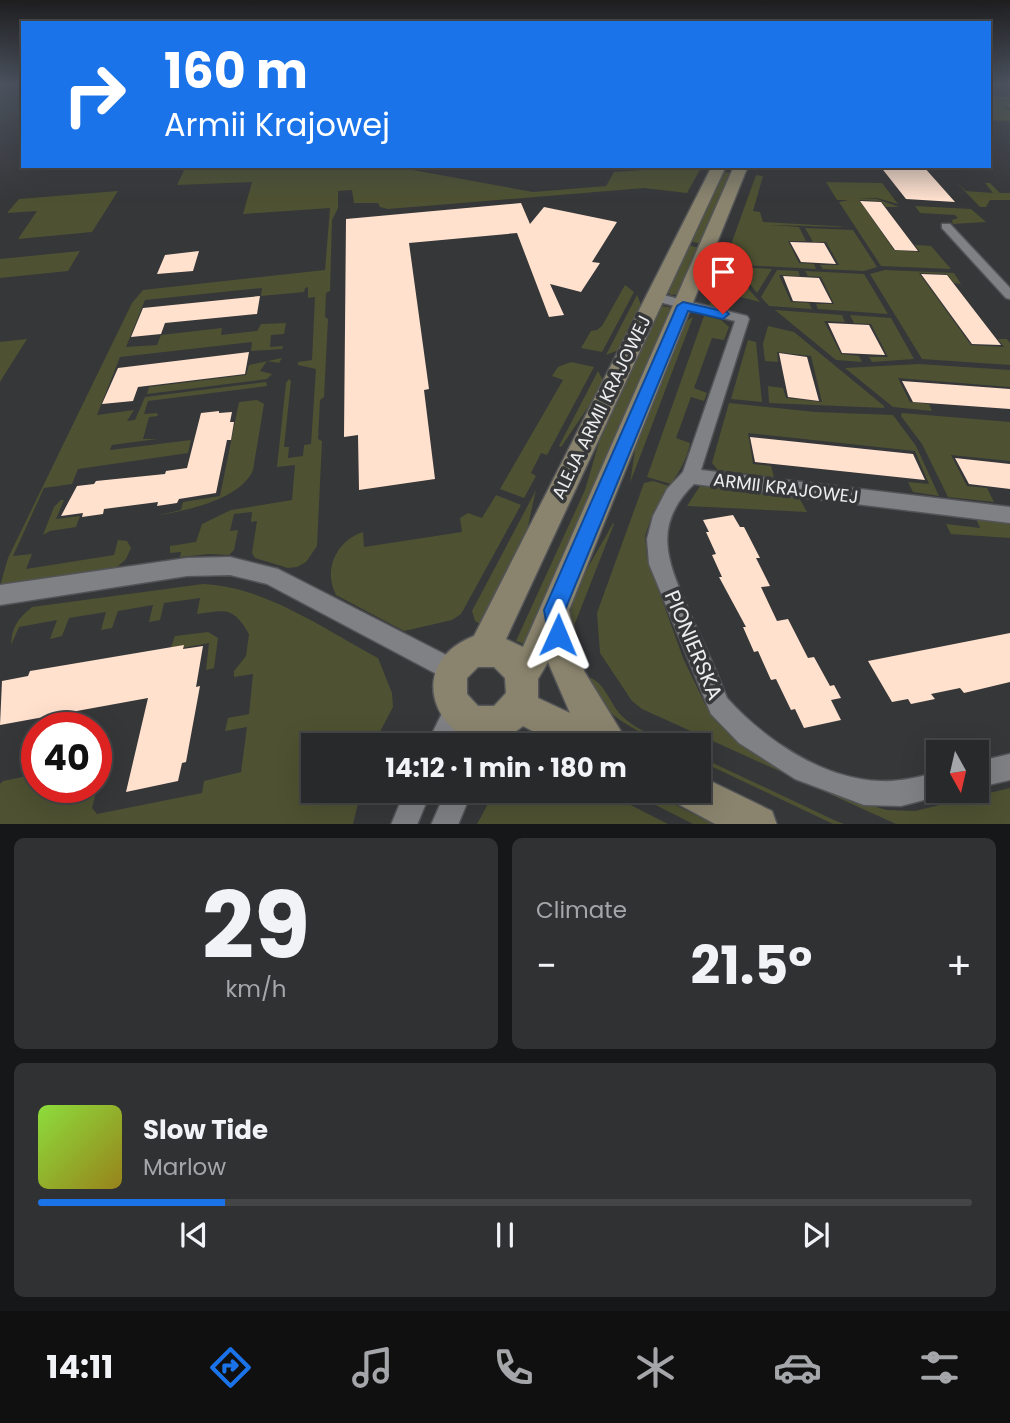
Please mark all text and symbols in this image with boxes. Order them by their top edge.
text: 160 m [164,37,308,105]
icon: right [49,49,140,140]
text: Armii Krajowej [164,102,390,147]
pin [693,242,753,314]
icon: arrive [704,253,742,291]
street label: ALEJA ARMII KRAJOWEJ [546,311,656,503]
street label: ARMII KRAJOWEJ [712,467,860,509]
street label: PIONIERSKA [658,586,730,704]
position arrow [521,598,595,672]
speed limit sign: 40 [21,712,112,803]
north arrow [926,740,989,803]
map controls [926,740,989,803]
text: 14:12 · 1 min · 180 m [385,750,627,786]
text: 29 [202,862,310,990]
text: Climate [536,894,627,926]
text: 21.5° [691,929,812,1002]
text: − [536,939,557,992]
text: + [946,939,972,992]
text: km/h [225,973,287,1005]
text: Slow Tide [143,1112,268,1148]
text: Marlow [143,1151,226,1183]
icon: previous [175,1216,213,1254]
icon: pause [486,1216,524,1254]
icon: next [797,1216,835,1254]
icon: directions [206,1343,255,1392]
icon: music [348,1343,397,1392]
icon: phone [489,1343,538,1392]
icon: climate [631,1343,680,1392]
icon: car [773,1343,822,1392]
icon: filters [915,1343,964,1392]
text: 14:11 [46,1344,113,1389]

